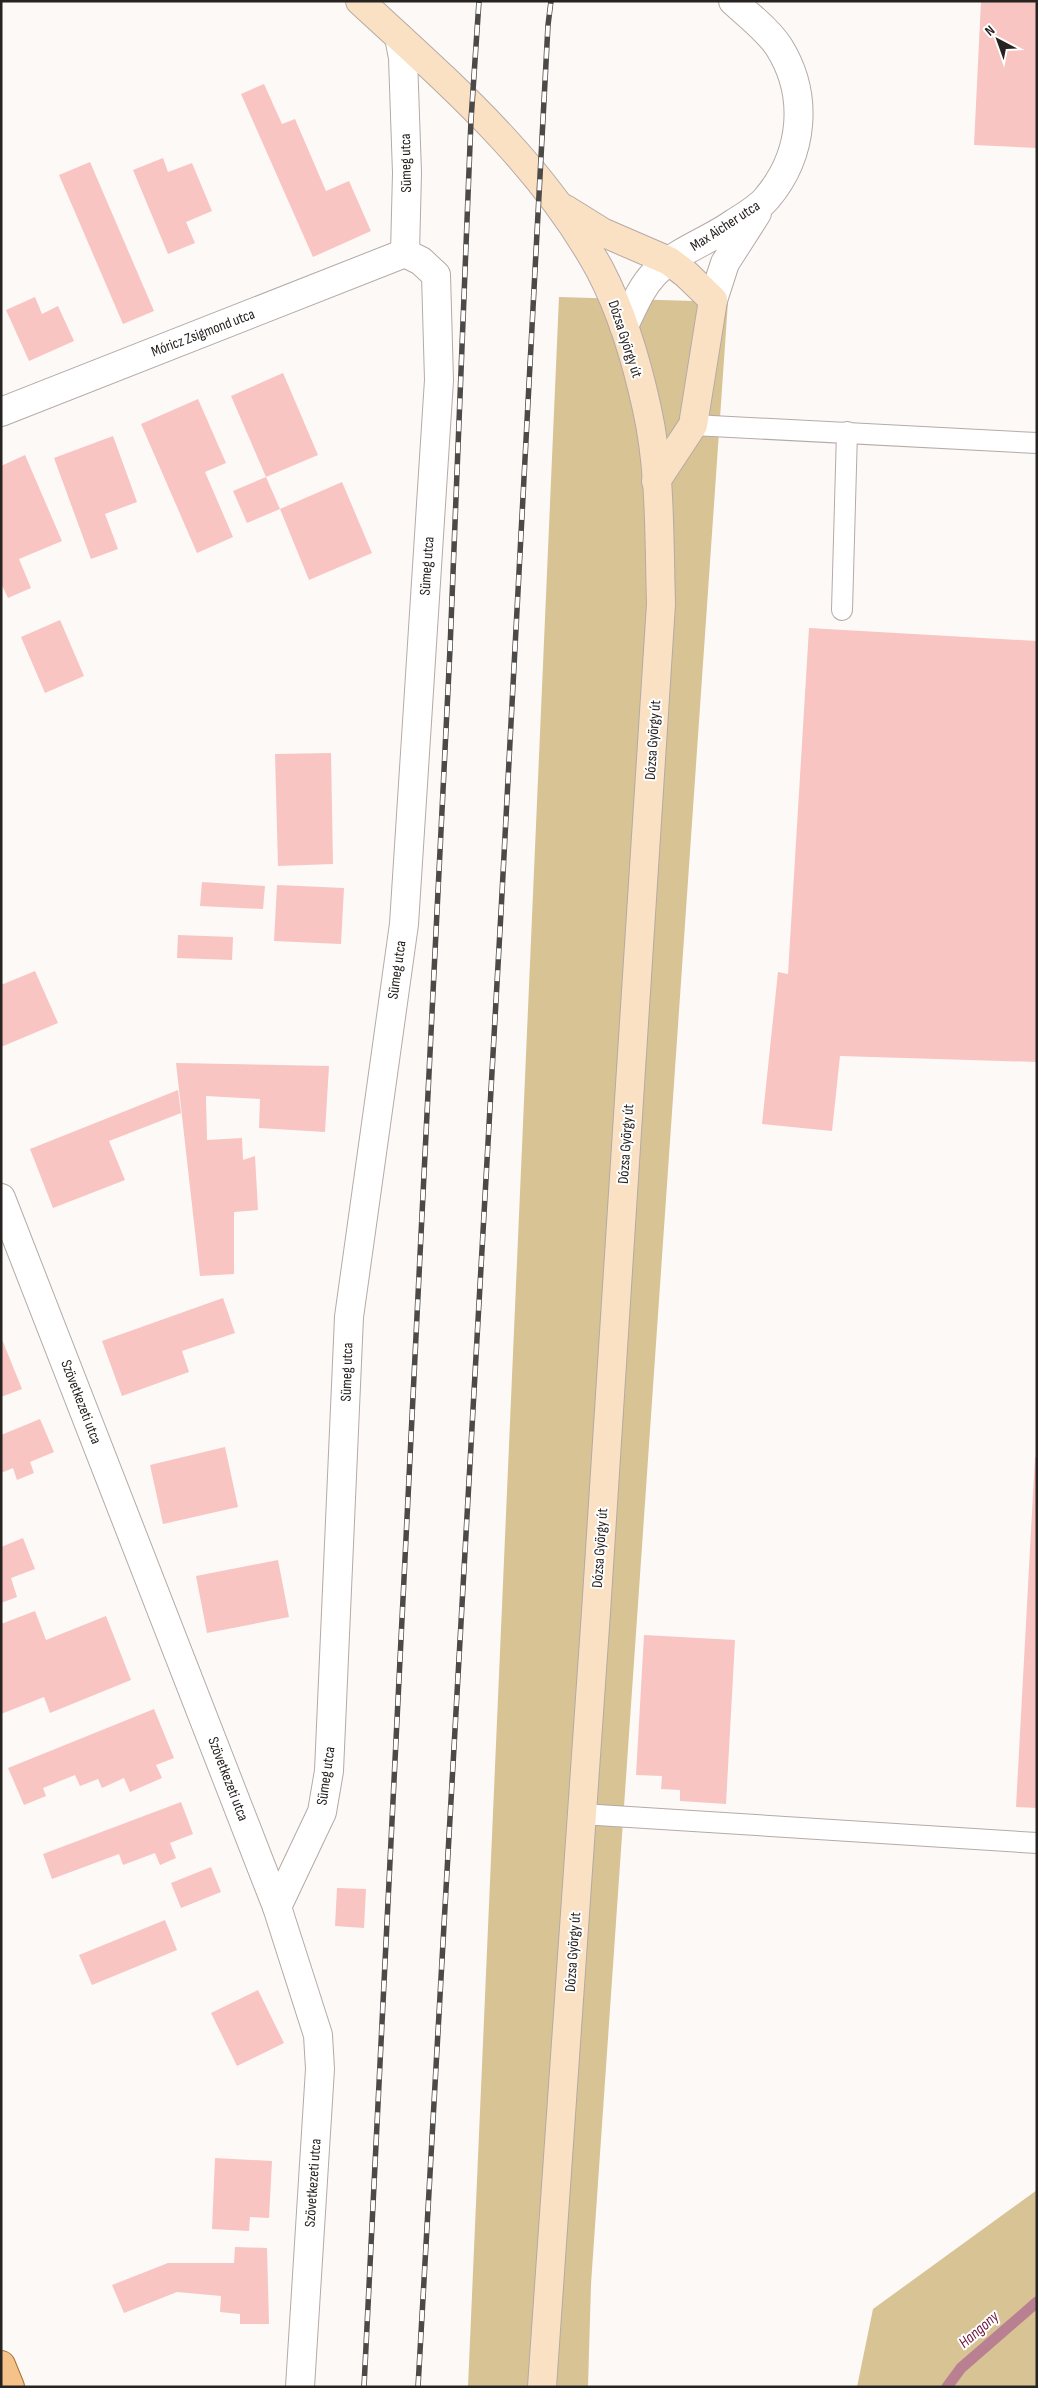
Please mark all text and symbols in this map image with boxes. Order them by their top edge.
north arrow [973,15,1023,65]
text: N [981,22,998,39]
street label: Sümeg utca [396,133,416,193]
street label: Max Aicher utca [687,196,764,256]
street label: Dózsa György út [604,298,647,380]
street label: Móricz Zsigmond utca [149,304,258,361]
street label: Sümeg utca [415,536,439,596]
street label: Dózsa György út [641,699,665,781]
street label: Sümeg utca [383,939,411,1001]
street label: Dózsa György út [614,1103,638,1185]
street label: Sümeg utca [336,1342,358,1402]
street label: Szövetkezeti utca [56,1357,106,1447]
street label: Dózsa György út [588,1507,612,1589]
street label: Szövetkezeti utca [203,1734,253,1824]
street label: Sümeg utca [312,1745,340,1807]
street label: Dózsa György út [561,1911,585,1993]
street label: Szövetkezeti utca [300,2138,326,2228]
water label: Hangony [955,2307,1004,2353]

